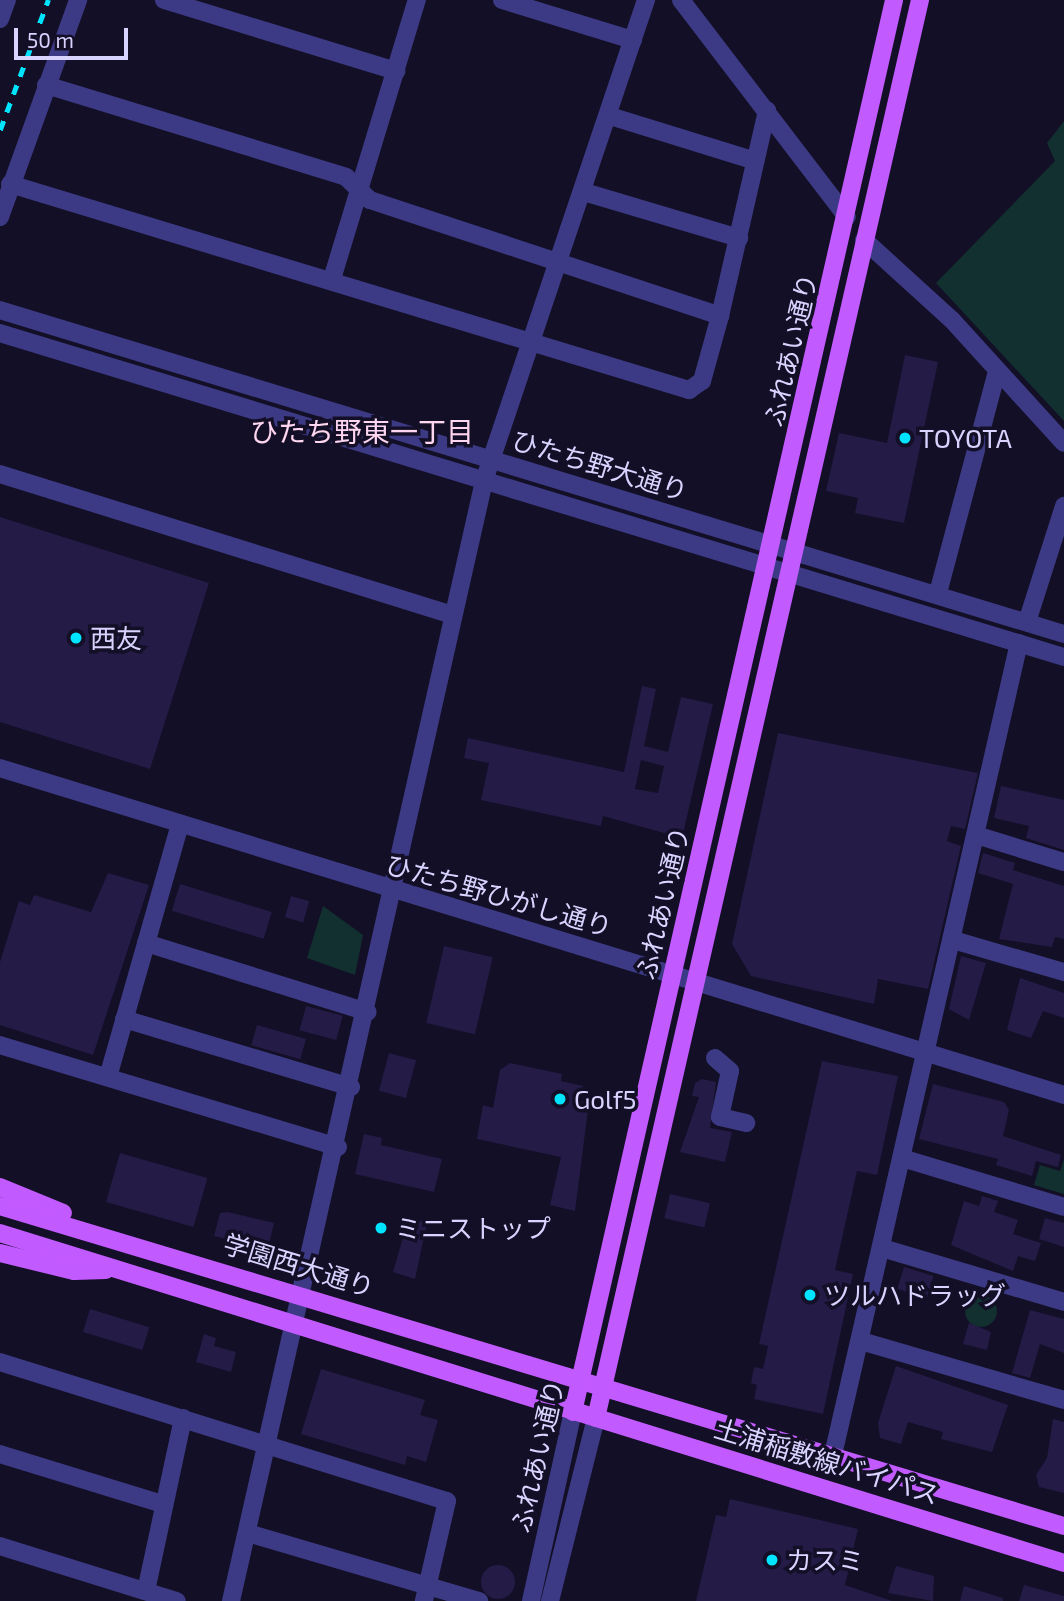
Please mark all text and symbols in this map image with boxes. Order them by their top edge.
scale bar [18,14,131,58]
text: 50 m [27,27,74,52]
street label: ふれあい通り [757,270,823,430]
district label: ひたち野東一丁目 [250,414,474,448]
place label: TOYOTA [919,422,1012,454]
street label: ひたち野大通り [508,423,692,507]
marker: TOYOTA [897,430,913,446]
place label: 西友 [90,622,142,654]
marker: 西友 [68,630,84,646]
street label: ふれあい通り [629,823,695,983]
street label: ひたち野ひがし通り [382,848,616,942]
place label: Golf5 [574,1083,637,1115]
marker: Golf5 [552,1091,568,1107]
place label: ミニストップ [395,1212,551,1244]
marker: ミニストップ [373,1220,389,1236]
street label: 学園西大通り [220,1227,378,1303]
place label: ツルハドラッグ [824,1279,1006,1311]
marker: ツルハドラッグ [802,1287,818,1303]
street label: ふれあい通り [504,1376,570,1536]
street label: 土浦稲敷線バイパス [711,1412,943,1510]
place label: カスミ [786,1544,864,1576]
marker: カスミ [764,1552,780,1568]

